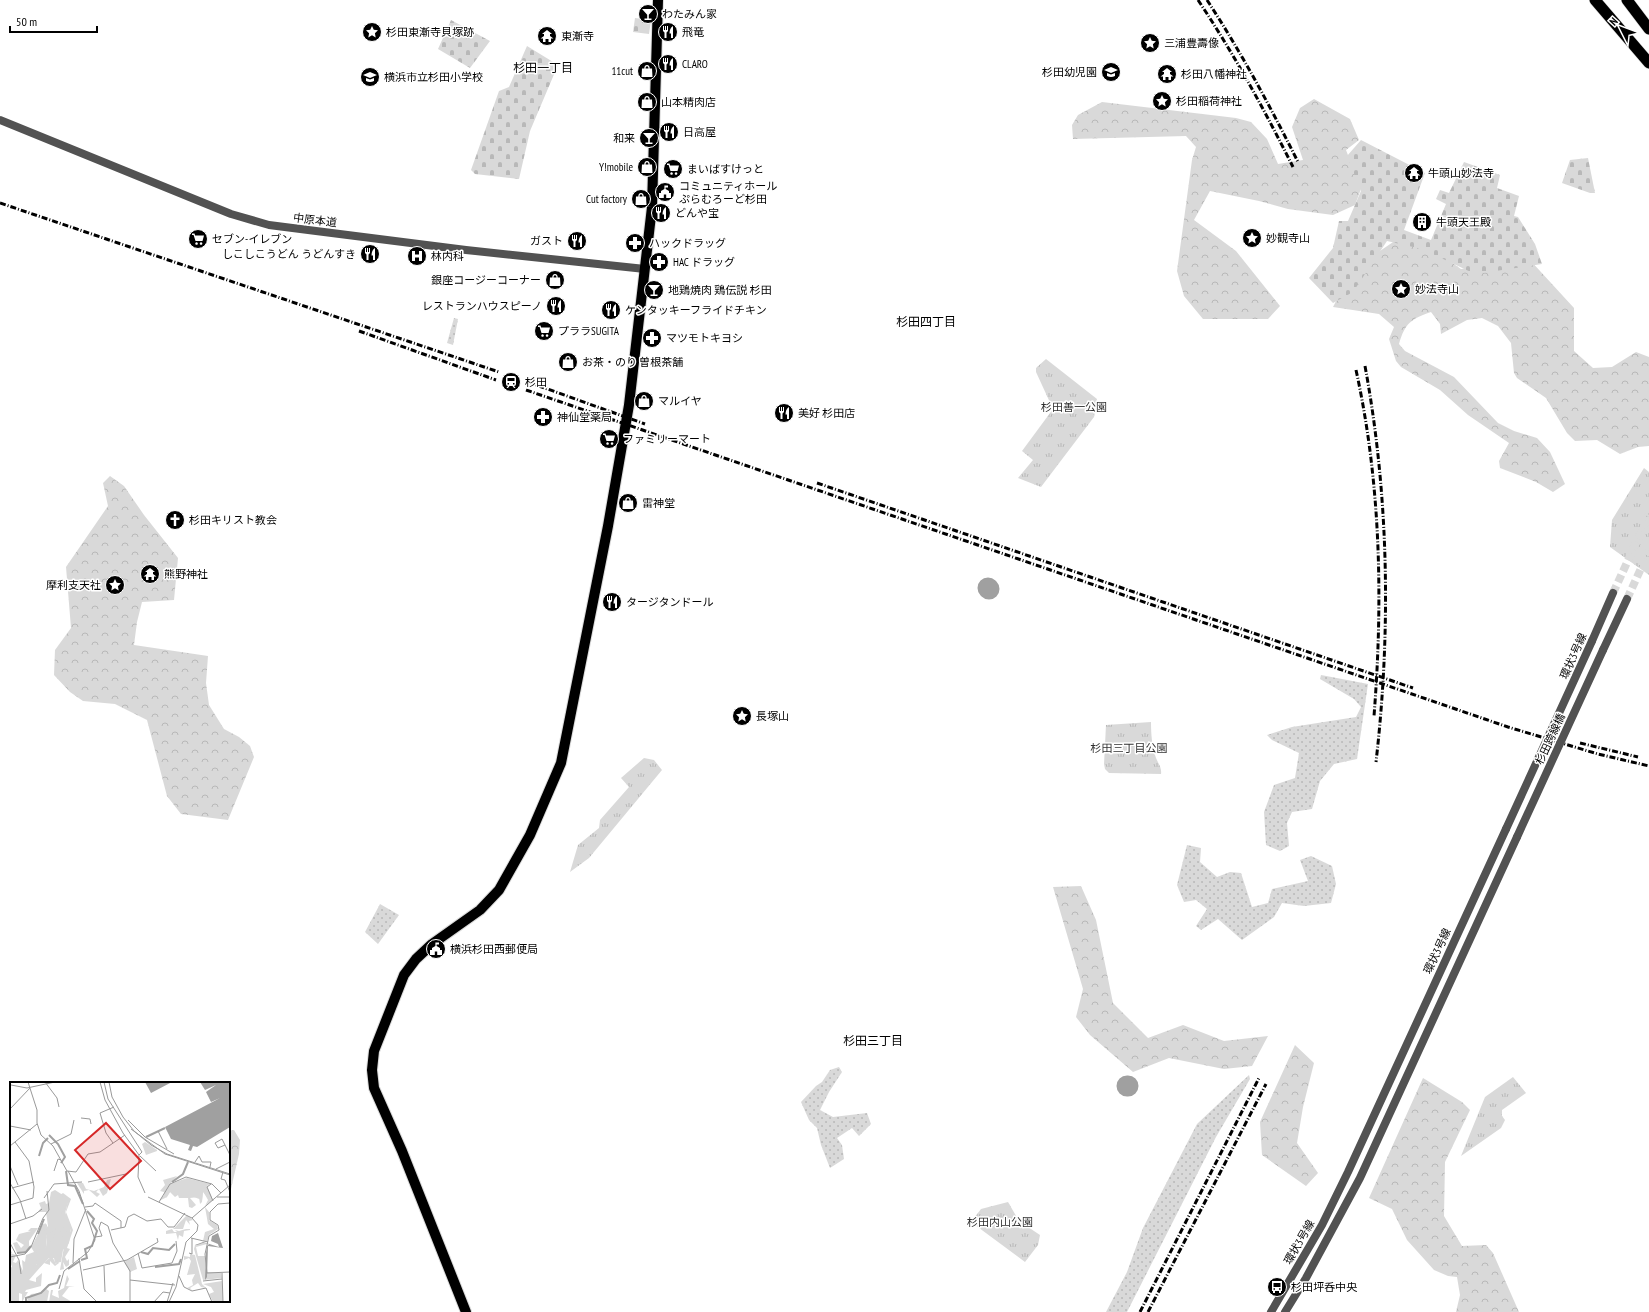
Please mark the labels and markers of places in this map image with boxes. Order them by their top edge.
bar icon: わたみん家 [637,3,659,25]
place label: わたみん家 [662,7,717,21]
place icon: 杉田東漸寺貝塚跡 [361,21,383,43]
restaurant icon: 飛竜 [657,21,679,43]
place label: 杉田東漸寺貝塚跡 [386,25,474,39]
temple icon: 東漸寺 [536,25,558,47]
place label: 飛竜 [682,25,704,39]
place label: 東漸寺 [561,29,594,43]
place icon: 三浦豊壽像 [1139,32,1161,54]
place label: 三浦豊壽像 [1164,36,1219,50]
restaurant icon: CLARO [657,53,679,75]
place label: CLARO [682,57,708,71]
shop icon: 11cut [636,60,658,82]
school or university icon: 杉田幼児園 [1100,61,1122,83]
temple icon: 杉田八幡神社 [1156,63,1178,85]
place label: 11cut [611,64,633,78]
place label: 杉田幼児園 [1042,65,1097,79]
school or university icon: 横浜市立杉田小学校 [359,66,381,88]
place label: 杉田八幡神社 [1181,67,1247,81]
place label: 横浜市立杉田小学校 [384,70,483,84]
place icon: 杉田稲荷神社 [1151,90,1173,112]
shop icon: 山本精肉店 [636,91,658,113]
place label: 杉田稲荷神社 [1176,94,1242,108]
place label: 山本精肉店 [661,95,716,109]
restaurant icon: 日高屋 [658,121,680,143]
place label: 日高屋 [683,125,716,139]
bar icon: 和来 [638,127,660,149]
place label: 和来 [613,131,635,145]
shop icon: Y!mobile [636,156,658,178]
supermarket icon: まいばすけっと [662,158,684,180]
place label: Y!mobile [599,160,633,174]
place label: まいばすけっと [687,162,764,176]
temple icon: 牛頭山妙法寺 [1403,162,1425,184]
place label: 牛頭山妙法寺 [1428,166,1494,180]
place label: コミュニティホール ぷらむろーど杉田 [679,179,777,206]
public building icon: コミュニティホール ぷらむろーど杉田 [654,181,676,203]
shop icon: Cut factory [630,188,652,210]
place label: Cut factory [586,192,628,206]
restaurant icon: どんや宝 [650,202,672,224]
place label: どんや宝 [675,206,719,220]
building icon: 牛頭天王殿 [1411,211,1433,233]
place label: 牛頭天王殿 [1436,215,1491,229]
place icon: 妙観寺山 [1241,227,1263,249]
supermarket icon: セブン-イレブン [187,228,209,250]
restaurant icon: ガスト [566,230,588,252]
place label: 妙観寺山 [1266,231,1310,245]
place label: セブン-イレブン [212,232,292,246]
pharmacy icon: ハックドラッグ [624,232,646,254]
place label: ガスト [530,234,563,248]
place label: ハックドラッグ [649,236,726,250]
restaurant icon: しこしこうどん うどんすき [359,243,381,265]
hospital icon: 林内科 [406,245,428,267]
place label: しこしこうどん うどんすき [222,247,356,261]
place label: 林内科 [431,249,464,263]
pharmacy icon: HAC ドラッグ [648,251,670,273]
place label: HAC ドラッグ [673,255,735,269]
shop icon: 銀座コージーコーナー [544,269,566,291]
place label: 銀座コージーコーナー [431,273,541,287]
place icon: 妙法寺山 [1390,278,1412,300]
bar icon: 地鶏焼肉 鶏伝説 杉田 [643,279,665,301]
place label: 妙法寺山 [1415,282,1459,296]
place label: 地鶏焼肉 鶏伝説 杉田 [668,283,772,297]
restaurant icon: レストランハウスピーノ [545,295,567,317]
place label: レストランハウスピーノ [422,299,542,313]
restaurant icon: ケンタッキーフライドチキン [600,299,622,321]
place label: ケンタッキーフライドチキン [625,303,767,317]
supermarket icon: プララSUGITA [533,320,555,342]
place label: プララSUGITA [558,324,620,338]
pharmacy icon: マツモトキヨシ [641,327,663,349]
place label: マツモトキヨシ [666,331,743,345]
shop icon: お茶・のり 曽根茶舗 [557,351,579,373]
place label: お茶・のり 曽根茶舗 [582,355,683,369]
station icon: 杉田 [500,371,522,393]
place label: 杉田 [525,375,547,389]
shop icon: マルイヤ [633,390,655,412]
place label: マルイヤ [658,394,702,408]
restaurant icon: 美好 杉田店 [773,402,795,424]
pharmacy icon: 神仙堂薬局 [532,406,554,428]
place label: 美好 杉田店 [798,406,855,420]
place label: 神仙堂薬局 [557,410,612,424]
supermarket icon: ファミリーマート [598,428,620,450]
place label: ファミリーマート [623,432,711,446]
shop icon: 雷神堂 [617,492,639,514]
place label: 雷神堂 [642,496,675,510]
church icon: 杉田キリスト教会 [164,509,186,531]
place label: 杉田キリスト教会 [189,513,277,527]
temple icon: 熊野神社 [139,563,161,585]
place label: 熊野神社 [164,567,208,581]
place icon: 摩利支天社 [104,574,126,596]
place label: 摩利支天社 [46,578,101,592]
restaurant icon: タージタンドール [601,591,623,613]
place label: タージタンドール [626,595,714,609]
place icon: 長塚山 [731,705,753,727]
place label: 長塚山 [756,709,789,723]
public building icon: 横浜杉田西郵便局 [425,938,447,960]
place label: 横浜杉田西郵便局 [450,942,538,956]
bus stop icon: 杉田坪呑中央 [1266,1276,1288,1298]
place label: 杉田坪呑中央 [1291,1280,1358,1294]

